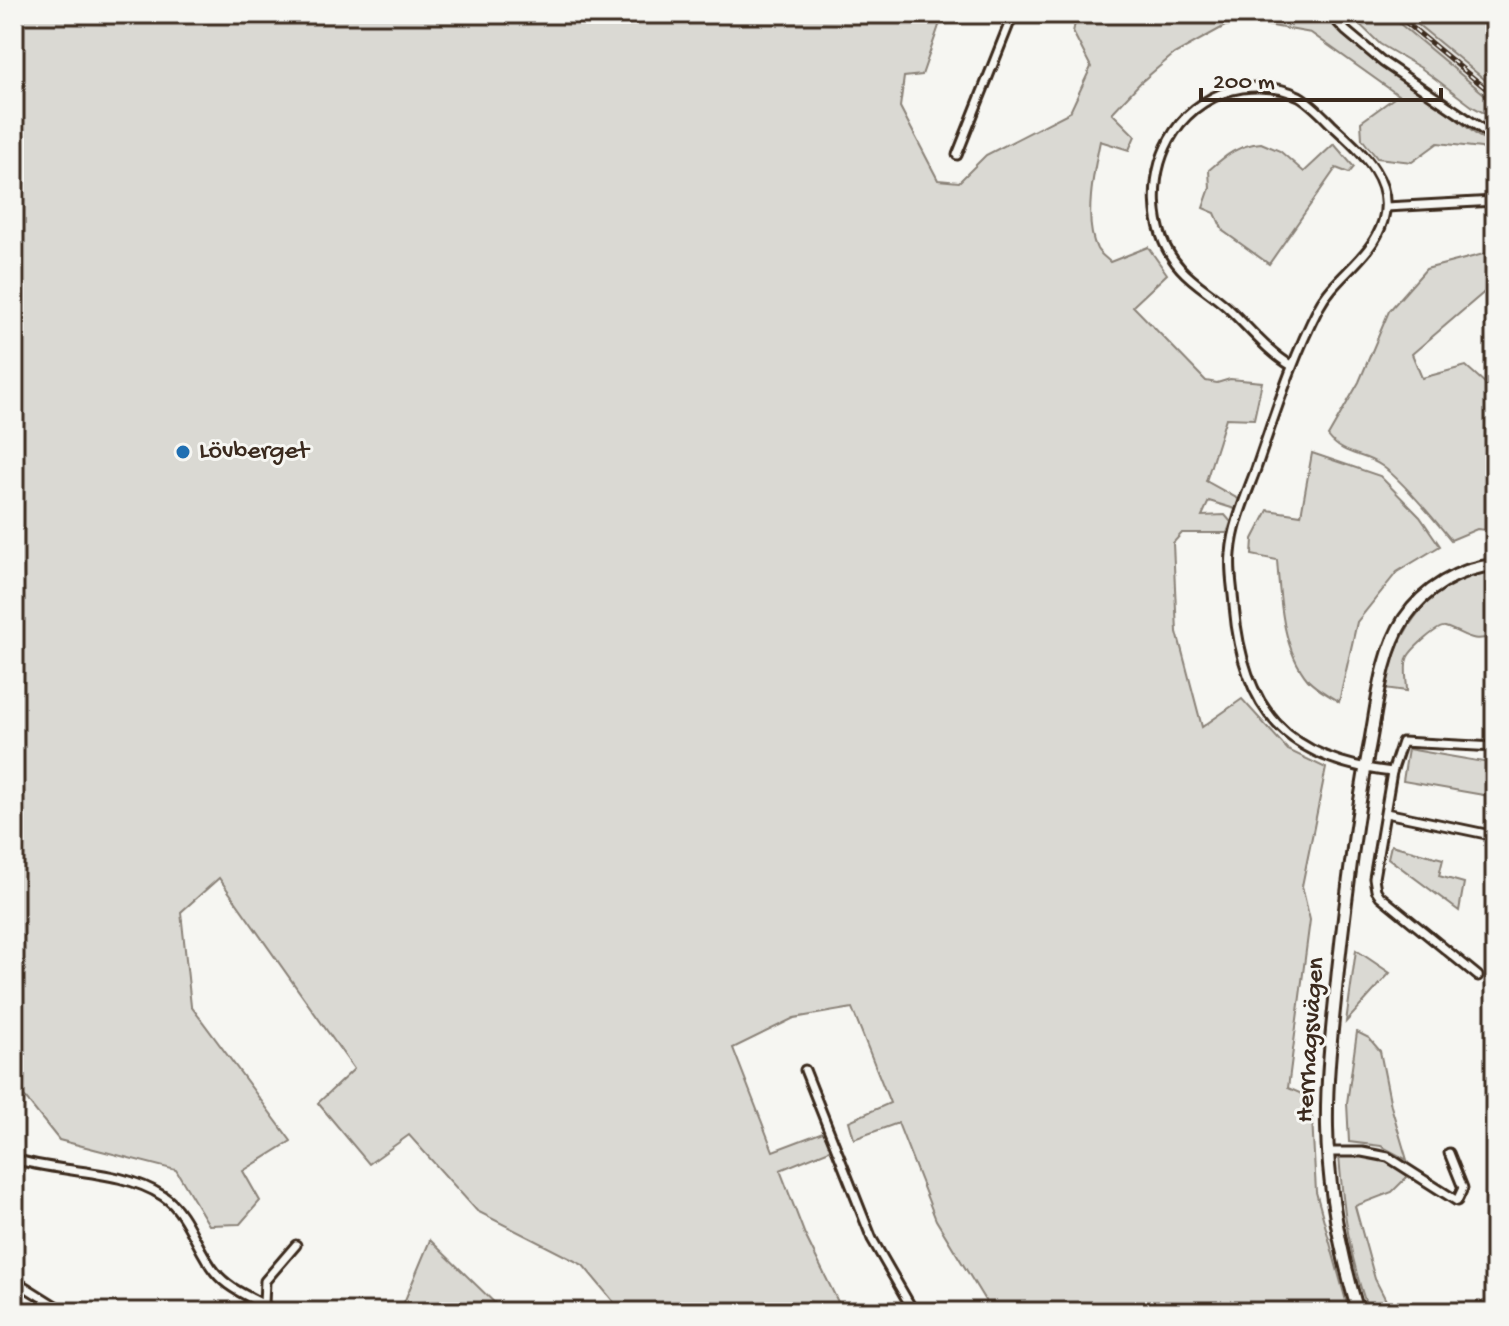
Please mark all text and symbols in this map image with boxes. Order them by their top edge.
scale bar [1201,52,1441,102]
text: 200 m [1213,69,1275,98]
place label: Lövberget [199,437,311,468]
marker: Lövberget [174,443,192,461]
street label: Herrhagsvägen [1291,956,1333,1124]

